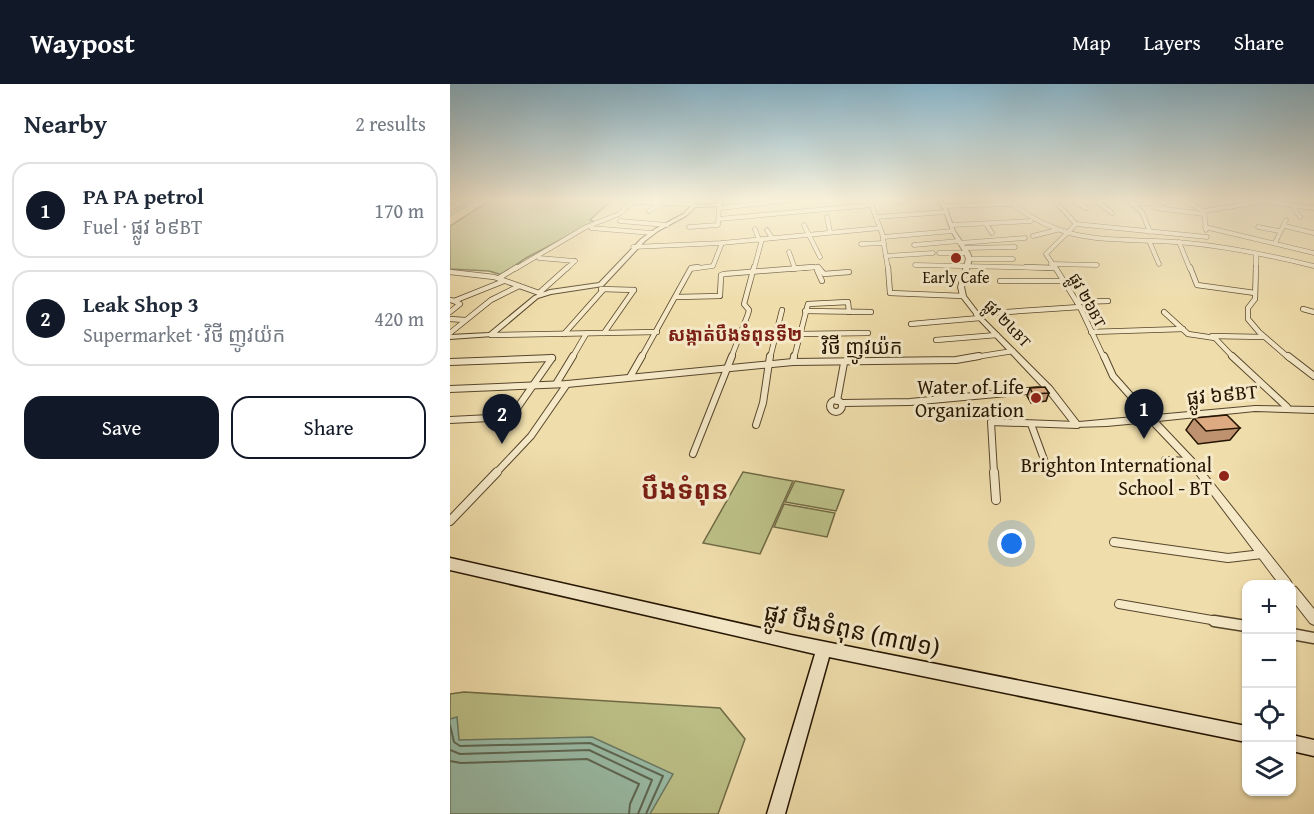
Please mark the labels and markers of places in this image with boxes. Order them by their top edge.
marker: Early Cafe [949,251,963,265]
place label: Early Cafe [922,265,990,289]
place label: Water of Life Organization [915,372,1024,424]
pin: 1 [1124,390,1164,439]
marker: Water of Life Organization [1029,391,1043,405]
pin: 2 [482,394,522,444]
place label: Brighton International School - BT [1021,450,1212,502]
marker: Brighton International School - BT [1217,469,1231,483]

